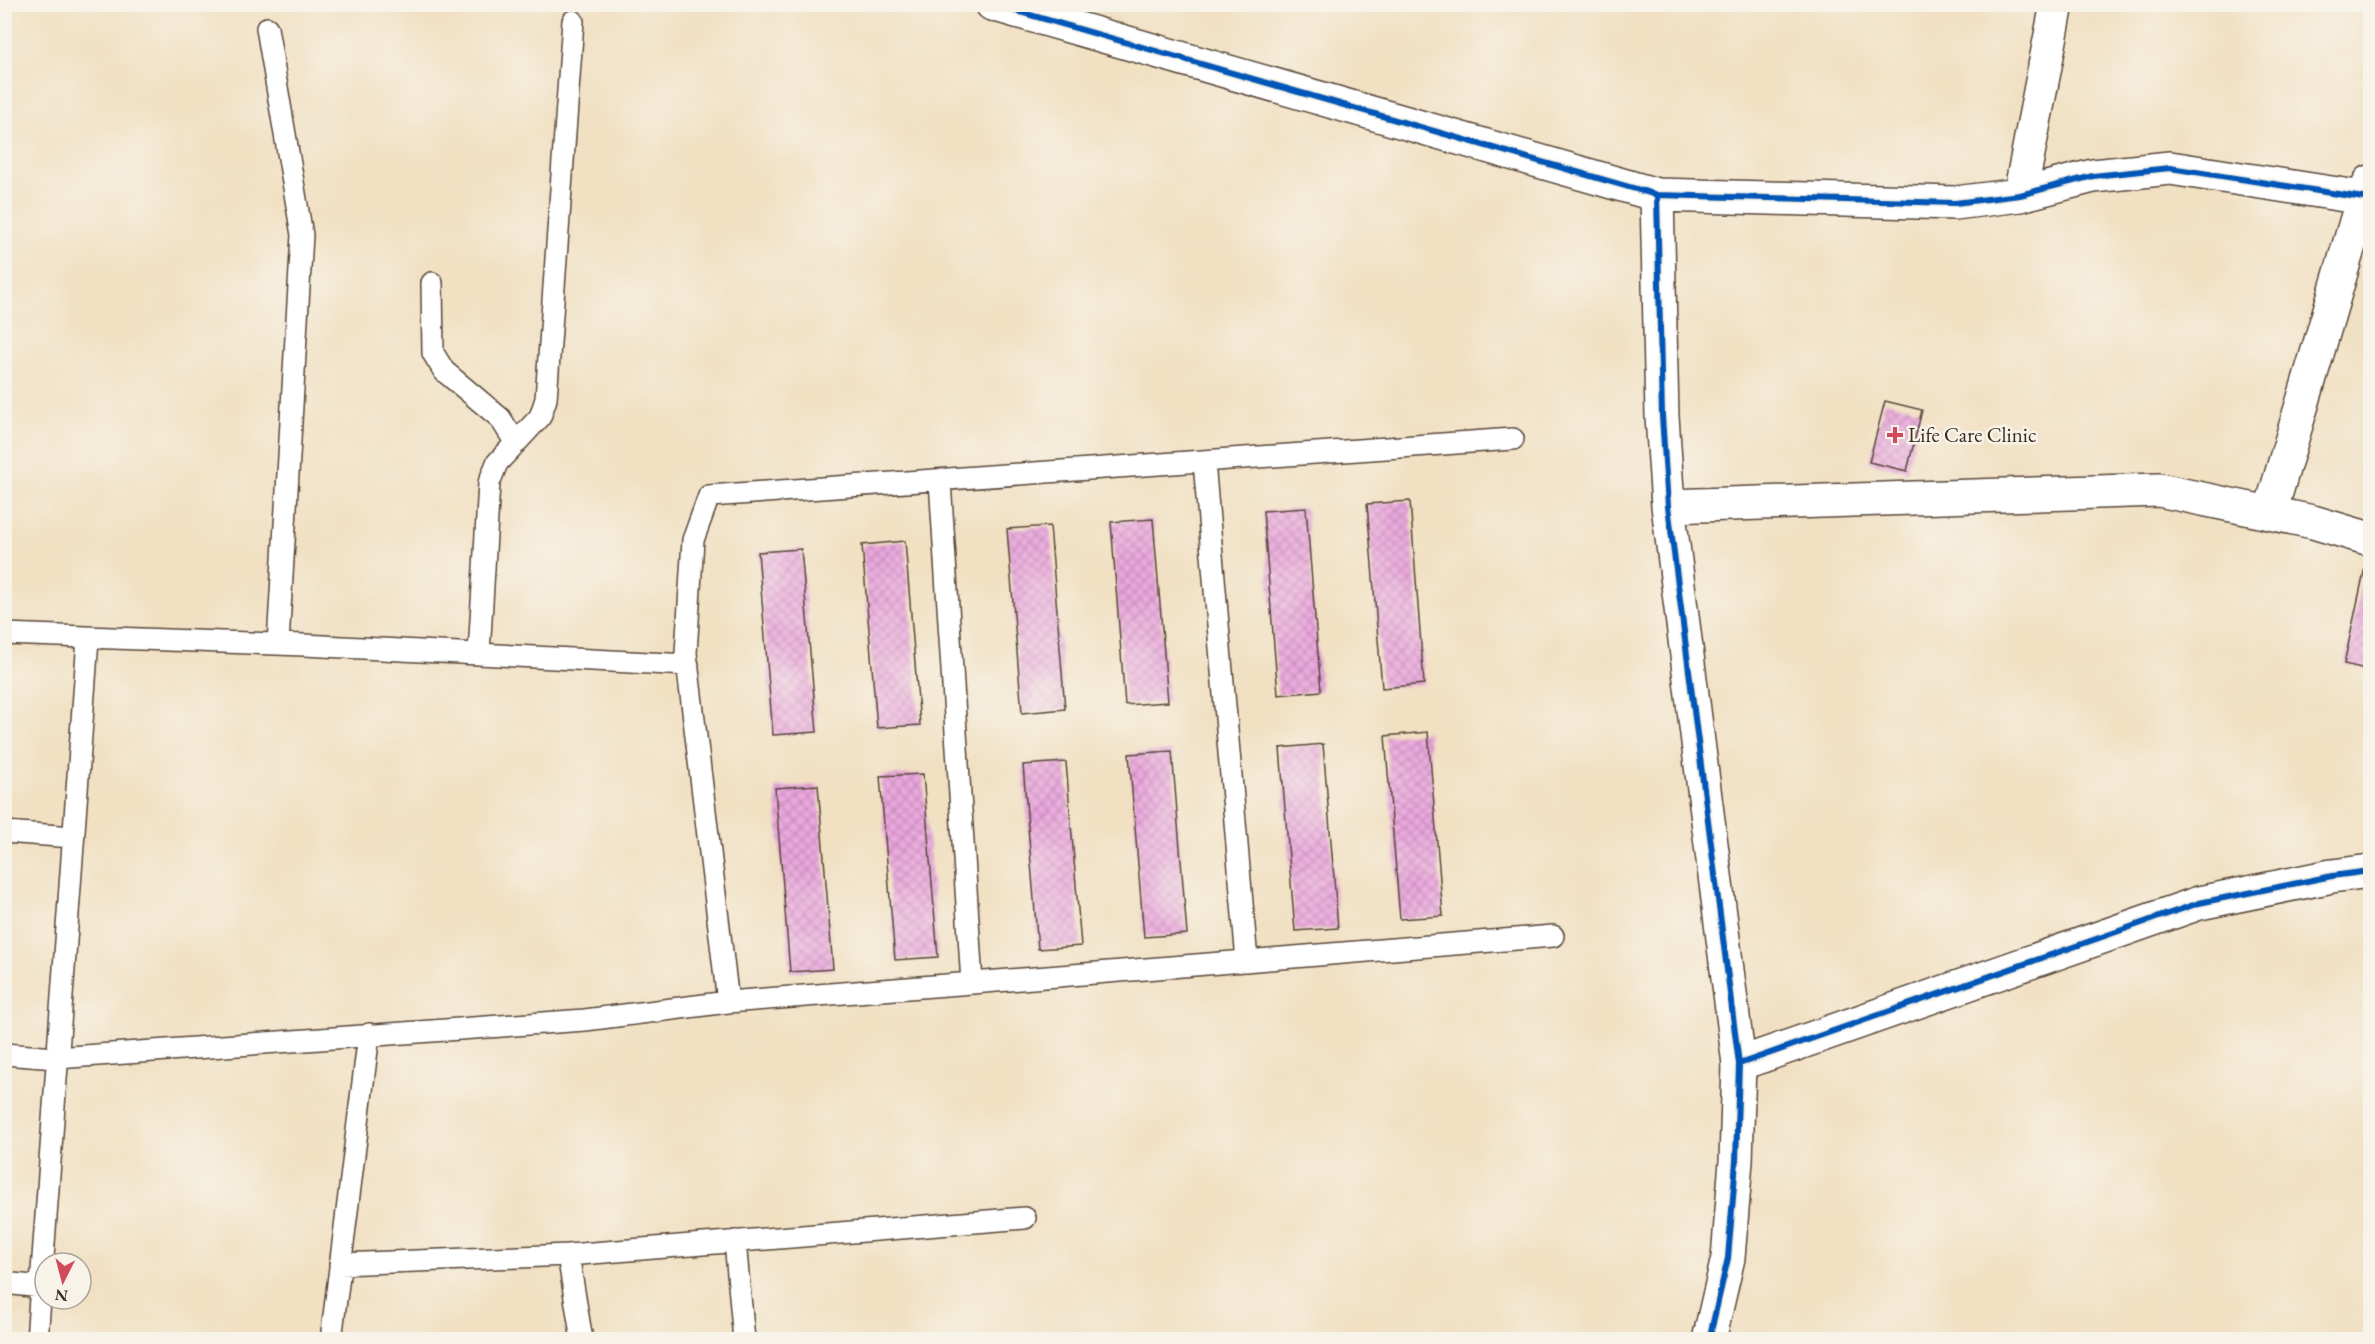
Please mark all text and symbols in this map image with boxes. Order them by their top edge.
place label: Life Care Clinic [1908,421,2037,448]
marker: Life Care Clinic [1886,426,1904,444]
north arrow [33,1251,93,1311]
text: N [54,1284,69,1307]

